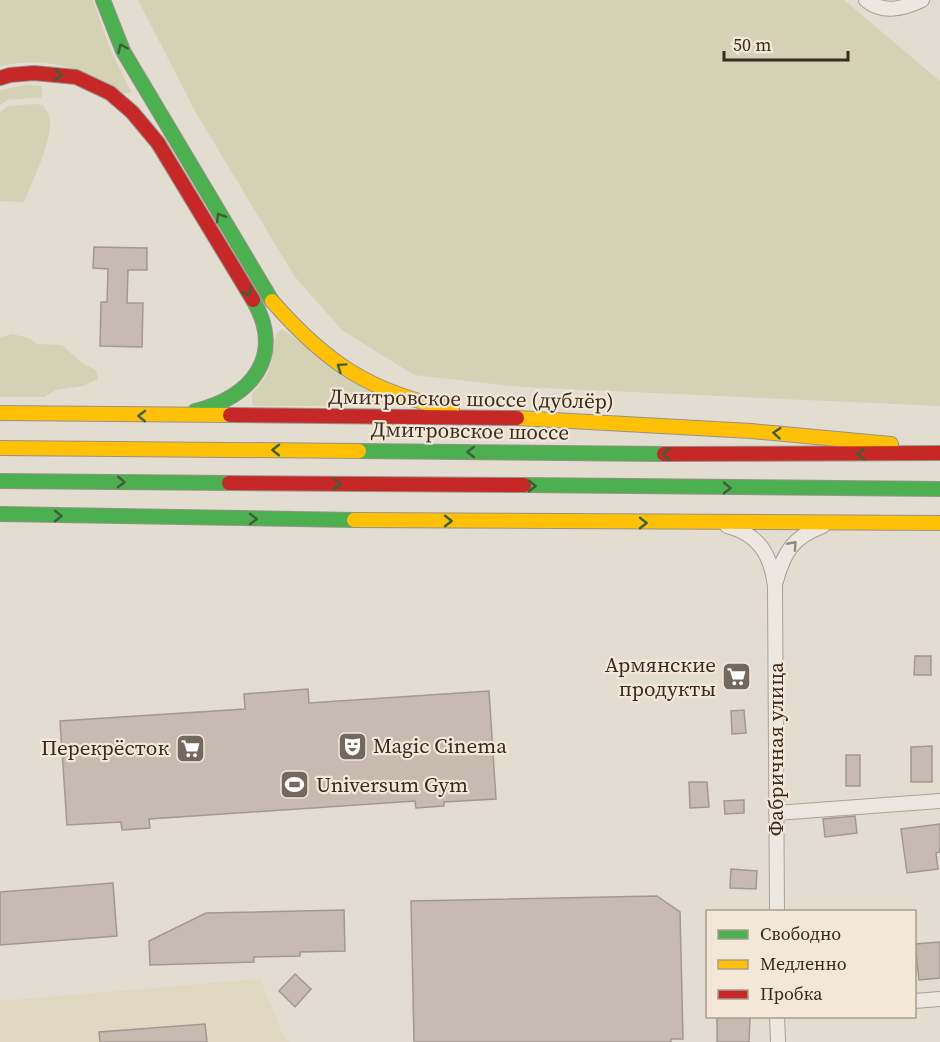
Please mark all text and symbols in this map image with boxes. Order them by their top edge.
scale bar [724,24,848,62]
text: 50 m [733,32,771,57]
one-way arrow [118,44,130,55]
one-way arrow [53,68,62,81]
one-way arrow [216,213,228,223]
one-way arrow [241,286,252,297]
one-way arrow [336,363,347,374]
street label: Дмитровское шоссе (дублёр) [328,382,614,415]
one-way arrow [138,409,147,422]
street label: Дмитровское шоссе [371,414,569,447]
one-way arrow [773,427,782,440]
one-way arrow [271,444,280,457]
one-way arrow [466,446,475,459]
one-way arrow [661,448,670,460]
one-way arrow [856,448,865,460]
one-way arrow [117,476,126,488]
one-way arrow [333,478,342,490]
one-way arrow [528,480,537,492]
one-way arrow [723,482,732,494]
one-way arrow [54,509,63,522]
one-way arrow [249,513,258,526]
one-way arrow [444,515,453,527]
one-way arrow [639,517,648,529]
one-way arrow [786,541,797,552]
place label: Армянские продукты [605,650,716,703]
supermarket icon: Армянские продукты [721,661,753,693]
street label: Фабричная улица [761,662,790,836]
theatre icon: Magic Cinema [336,730,368,762]
place label: Magic Cinema [373,731,507,760]
supermarket icon: Перекрёсток [174,732,206,764]
place label: Перекрёсток [41,733,169,762]
sports icon: Universum Gym [279,769,311,801]
place label: Universum Gym [316,770,468,799]
legend [706,910,916,1018]
text: Свободно [760,921,841,946]
text: Медленно [760,951,847,976]
text: Пробка [760,981,823,1006]

